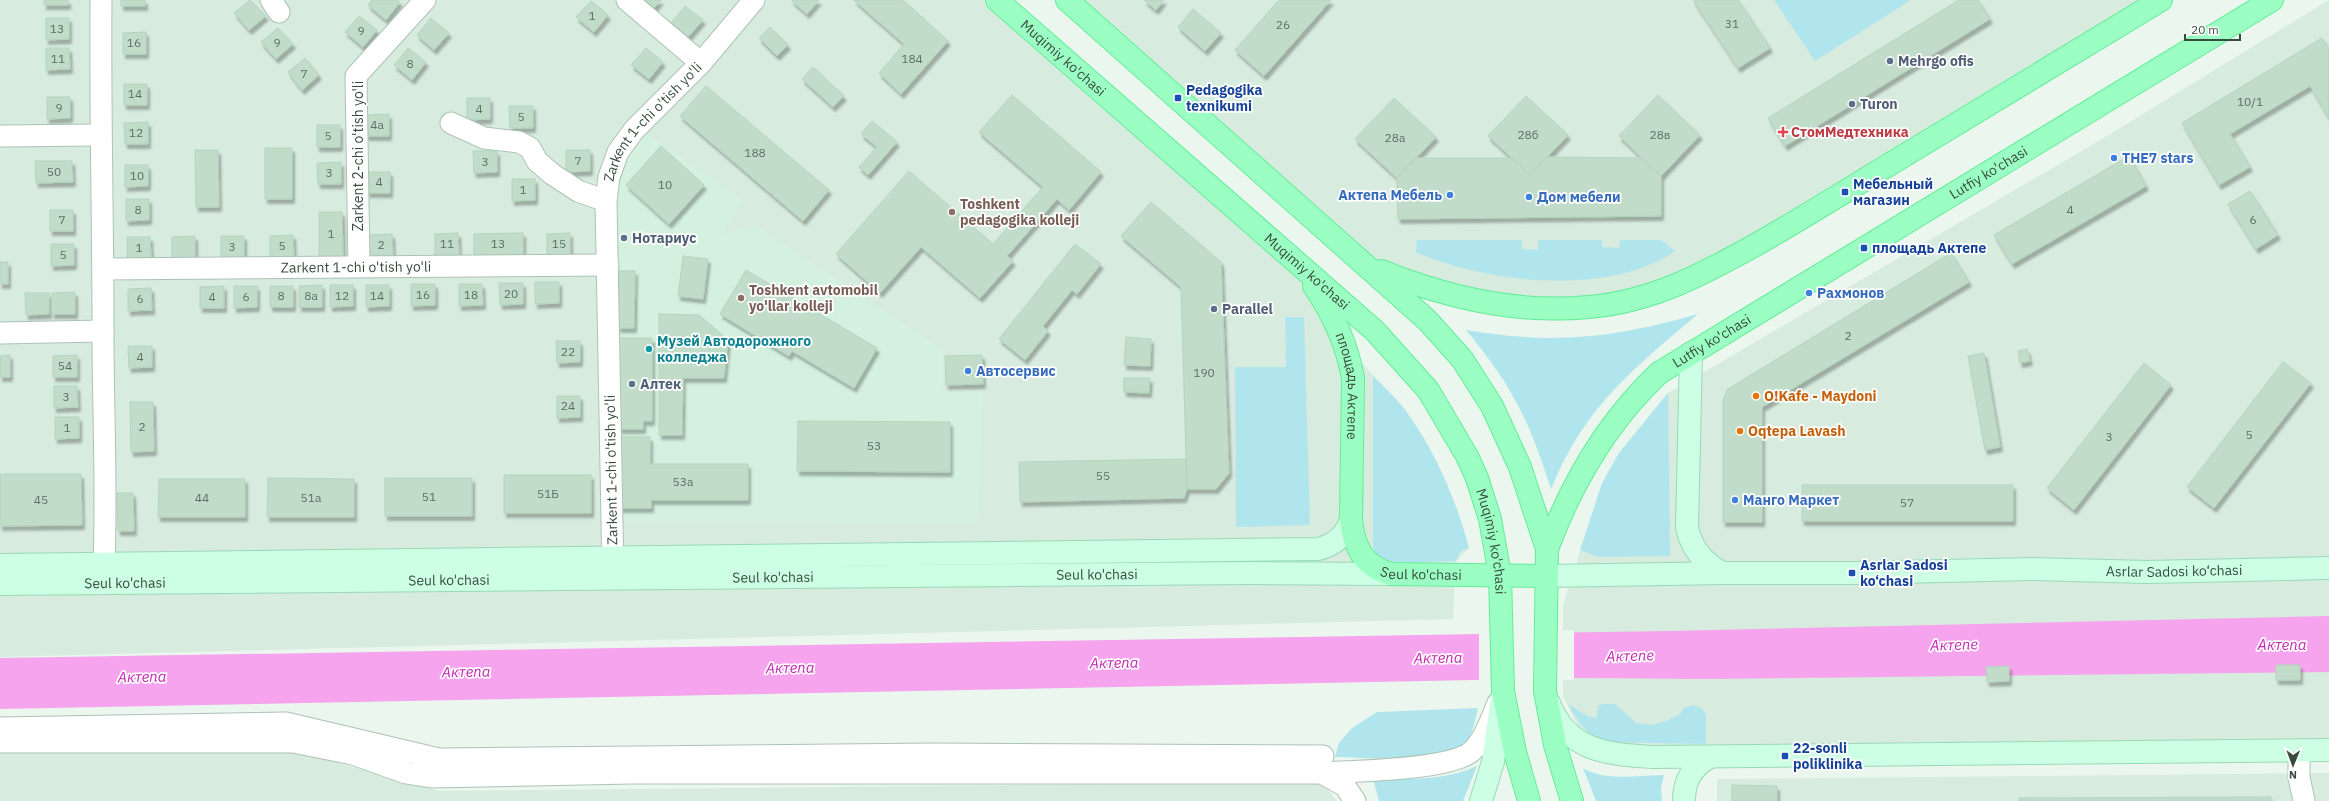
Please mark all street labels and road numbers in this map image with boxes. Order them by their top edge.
street label: Muqimiy ko'chasi [1017,16,1110,100]
street label: Zarkent 1-chi o'tish yo'li [600,58,706,183]
street label: Zarkent 2-chi o'tish yo'li [349,81,367,231]
street label: Lutfiy ko'chasi [1946,142,2031,203]
street label: Muqimiy ko'chasi [1261,229,1353,314]
street label: Zarkent 1-chi o'tish yo'li [281,257,431,277]
street label: Lutfiy ko'chasi [1669,310,1754,372]
street label: площадь Актепе [1331,330,1362,440]
street label: Zarkent 1-chi o'tish yo'li [601,395,621,545]
street label: Muqimiy ko'chasi [1472,486,1509,595]
street label: Asrlar Sadosi ko‘chasi [2106,561,2243,581]
street label: Seul ko'chasi [1378,562,1462,584]
street label: Seul ko'chasi [1056,565,1138,584]
street label: Seul ko'chasi [732,568,814,587]
street label: Seul ko'chasi [408,571,490,589]
street label: Seul ko'chasi [84,574,166,592]

